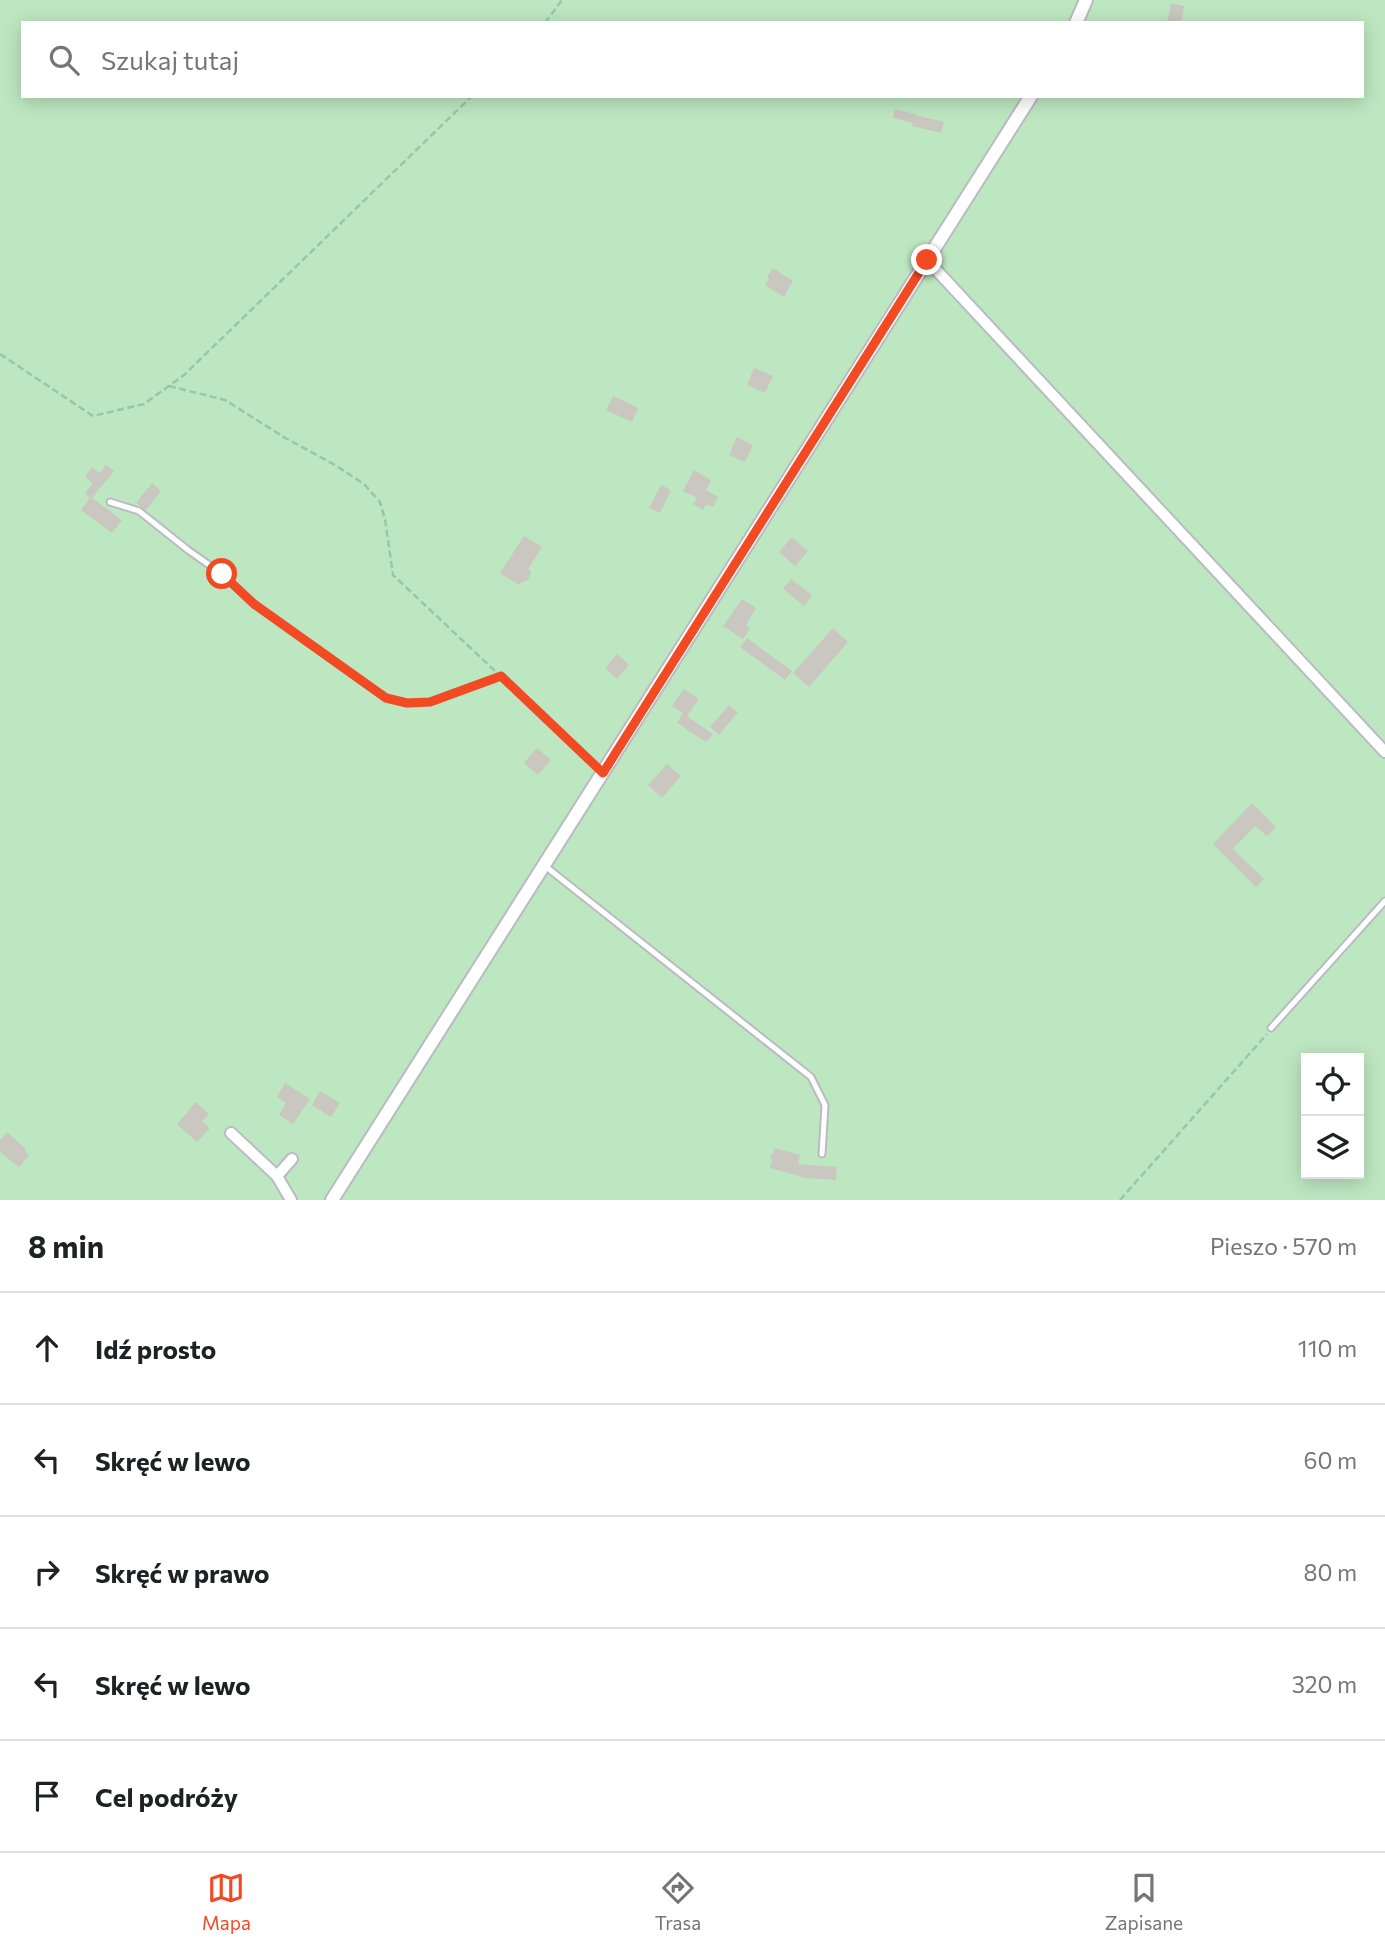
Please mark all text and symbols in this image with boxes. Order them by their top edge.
search box [21,21,1364,98]
icon: search [45,41,83,79]
text: Szukaj tutaj [101,44,239,75]
route end [911,244,942,275]
route start [206,558,237,589]
map controls [1301,1053,1364,1179]
button: locate [1301,1053,1364,1116]
button: layers [1301,1116,1364,1179]
text: 8 min [28,1227,104,1264]
text: Pieszo · 570 m [1210,1232,1357,1260]
icon: ahead [28,1329,66,1367]
text: Idź prosto [95,1333,216,1364]
text: 110 m [1298,1334,1357,1362]
icon: left [28,1441,66,1479]
text: Skręć w lewo [95,1445,251,1476]
text: 60 m [1304,1446,1357,1474]
icon: right [28,1553,66,1591]
text: Skręć w prawo [95,1557,270,1588]
text: 80 m [1304,1558,1357,1586]
icon: left [28,1665,66,1703]
text: Skręć w lewo [95,1669,251,1700]
text: 320 m [1292,1670,1357,1698]
icon: arrive [28,1777,66,1815]
text: Cel podróży [95,1781,238,1812]
tab: Mapa [202,1869,251,1934]
tab: Trasa [655,1869,701,1934]
tab: Zapisane [1105,1869,1183,1934]

